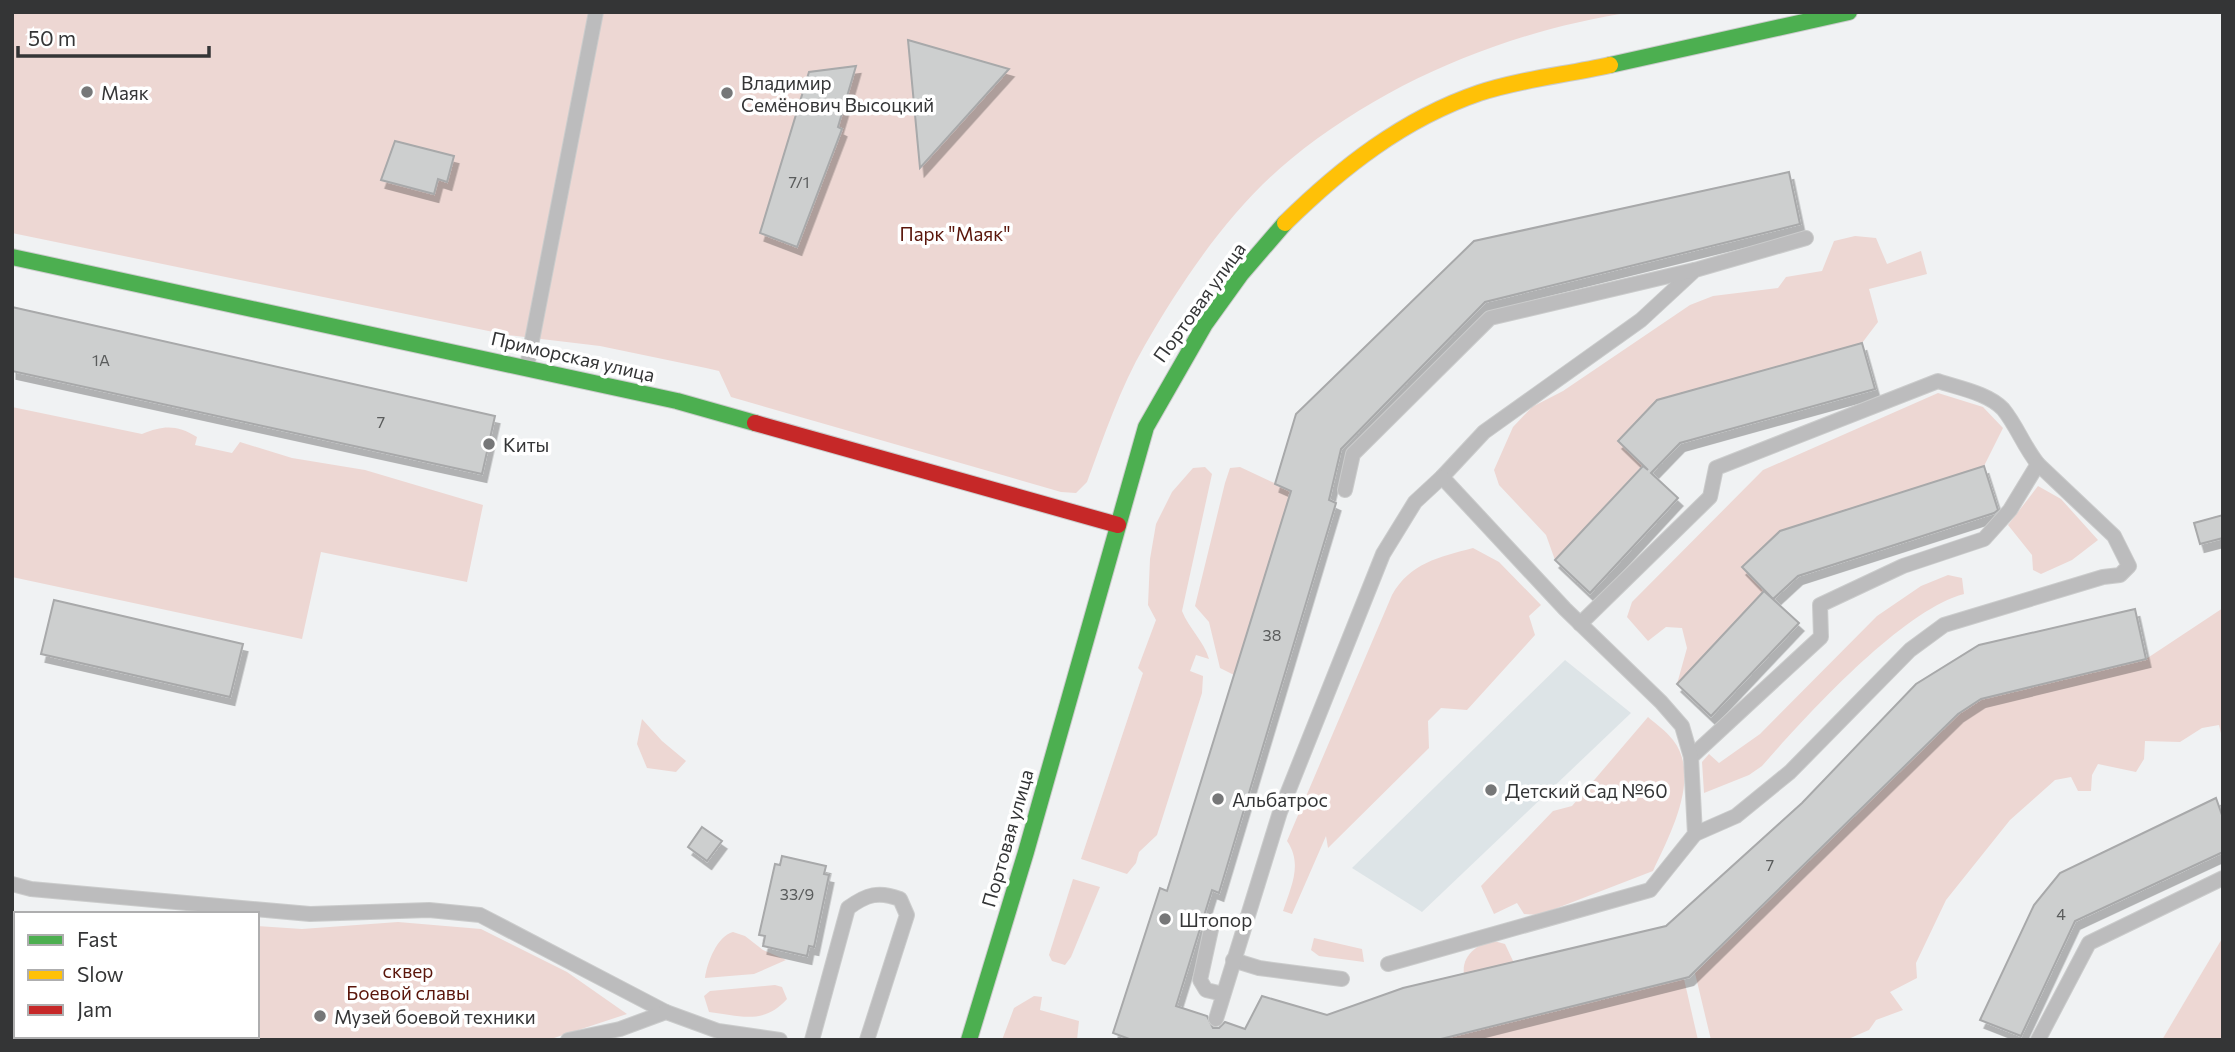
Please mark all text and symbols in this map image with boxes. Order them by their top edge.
scale bar [18,14,208,58]
text: 50 m [28,25,76,50]
place label: Владимир Семёнович Высоцкий [741,71,934,116]
place label: Маяк [101,81,149,104]
marker: Маяк [79,84,95,100]
marker: Владимир Семёнович Высоцкий [719,85,735,101]
house number: 7/1 [788,172,810,191]
park label: Парк "Маяк" [899,222,1011,245]
street label: Портовая улица [1148,238,1250,366]
street label: Приморская улица [489,326,657,386]
house number: 1А [92,350,110,369]
house number: 7 [377,412,385,431]
place label: Киты [503,433,549,456]
marker: Киты [481,436,497,452]
house number: 38 [1263,625,1281,644]
street label: Портовая улица [976,766,1038,910]
place label: Детский Сад №60 [1505,779,1668,802]
marker: Детский Сад №60 [1483,782,1499,798]
place label: Альбатрос [1232,788,1328,811]
marker: Альбатрос [1210,791,1226,807]
house number: 7 [1766,855,1774,874]
house number: 33/9 [780,884,814,903]
house number: 4 [2056,904,2066,923]
place label: Штопор [1179,908,1252,931]
marker: Штопор [1157,911,1173,927]
legend [14,912,259,1038]
text: Fast [77,926,118,951]
park label: сквер Боевой славы [346,959,470,1004]
text: Slow [77,961,124,986]
text: Jam [77,996,112,1021]
place label: Музей боевой техники [334,1005,536,1028]
marker: Музей боевой техники [312,1008,328,1024]

